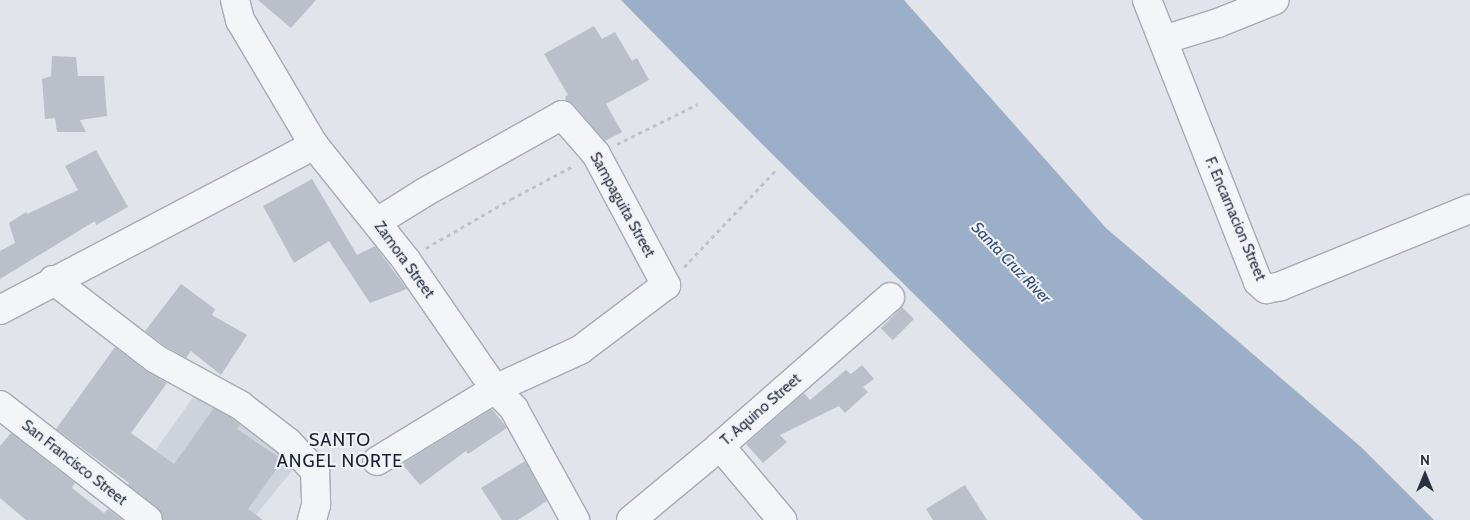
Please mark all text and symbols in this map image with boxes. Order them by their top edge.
street label: Sampaguita Street [586,149,658,261]
street label: F. Encarnacion Street [1201,154,1269,284]
street label: Zamora Street [370,218,438,302]
water label: Santa Cruz River [967,218,1055,308]
street label: T. Aquino Street [717,370,805,450]
street label: San Francisco Street [18,416,130,510]
district label: SANTO ANGEL NORTE [275,430,405,472]
north arrow [1400,450,1450,500]
text: N [1420,451,1430,469]

